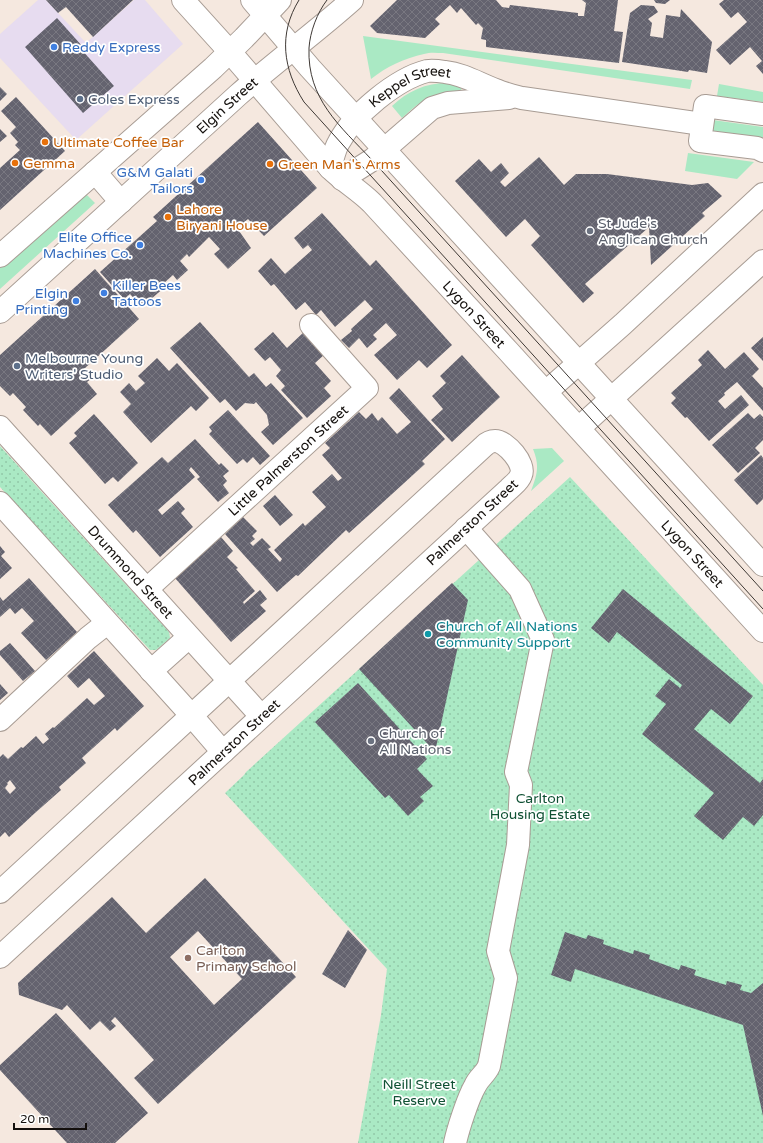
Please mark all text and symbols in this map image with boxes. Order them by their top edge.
place label: Reddy Express [62,39,161,56]
marker: Reddy Express [49,42,59,52]
street label: Keppel Street [365,62,453,111]
street label: Elgin Street [193,73,262,138]
place label: Coles Express [88,91,180,108]
marker: Coles Express [75,94,85,104]
place label: Ultimate Coffee Bar [53,134,185,151]
marker: Ultimate Coffee Bar [40,137,50,147]
place label: Gemma [23,155,75,172]
place label: Green Man's Arms [278,156,401,173]
marker: Gemma [10,158,20,168]
marker: Green Man's Arms [265,159,275,169]
place label: G&M Galati Tailors [117,164,193,197]
marker: G&M Galati Tailors [196,175,206,185]
place label: Lahore Biryani House [176,201,268,234]
marker: Lahore Biryani House [163,212,173,222]
place label: St Jude's Anglican Church [598,215,708,248]
marker: St Jude's Anglican Church [585,226,595,236]
place label: Elite Office Machines Co. [43,229,132,262]
marker: Elite Office Machines Co. [135,240,145,250]
place label: Killer Bees Tattoos [112,277,181,310]
street label: Lygon Street [439,277,509,352]
place label: Elgin Printing [15,285,68,318]
marker: Killer Bees Tattoos [99,288,109,298]
marker: Elgin Printing [71,296,81,306]
place label: Melbourne Young Writers' Studio [25,350,143,383]
marker: Melbourne Young Writers' Studio [12,361,22,371]
street label: Little Palmerston Street [225,401,352,520]
street label: Palmerston Street [423,475,522,569]
street label: Lygon Street [657,517,728,592]
street label: Drummond Street [84,522,177,623]
place label: Church of All Nations Community Support [436,618,578,651]
marker: Church of All Nations Community Support [423,629,433,639]
street label: Palmerston Street [185,695,284,789]
place label: Church of All Nations [379,725,452,758]
marker: Church of All Nations [366,736,376,746]
park label: Carlton Housing Estate [490,790,590,823]
place label: Carlton Primary School [196,942,297,975]
marker: Carlton Primary School [183,953,193,963]
park label: Neill Street Reserve [382,1076,456,1109]
scale bar [14,1105,86,1131]
text: 20 m [20,1112,49,1126]

